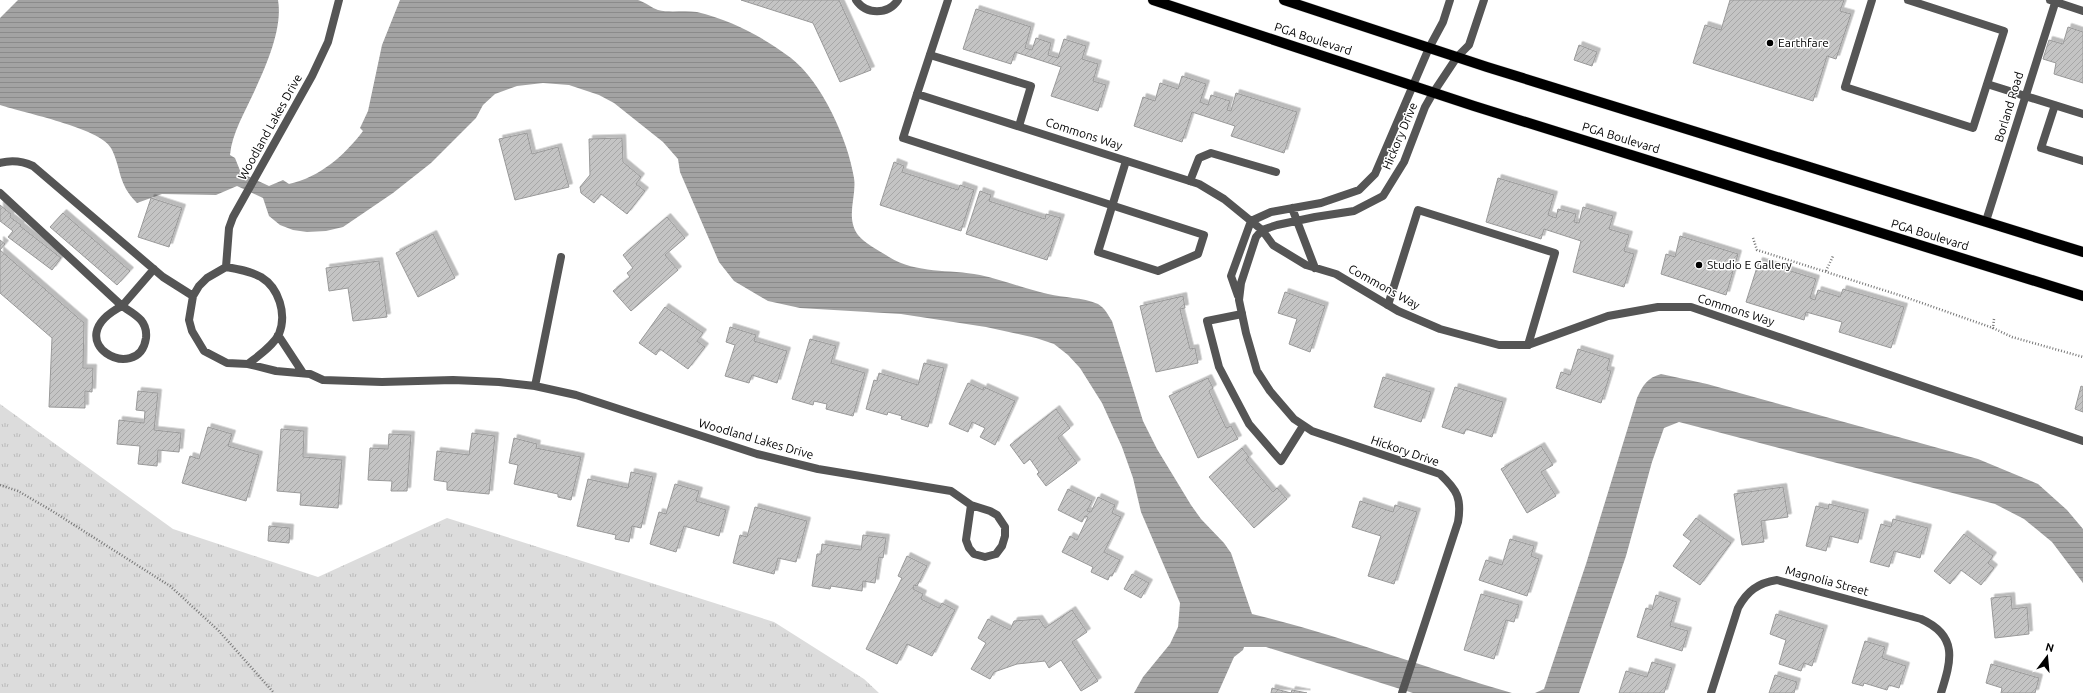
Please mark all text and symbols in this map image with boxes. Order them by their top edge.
street label: PGA Boulevard [1273,20,1353,57]
place label: Earthfare [1778,36,1829,49]
marker: Earthfare [1765,38,1775,48]
street label: Borland Road [1992,70,2025,144]
street label: Woodland Lakes Drive [235,72,304,182]
street label: Hickory Drive [1380,100,1419,171]
street label: Commons Way [1044,115,1124,152]
street label: PGA Boulevard [1581,120,1662,156]
street label: PGA Boulevard [1890,217,1971,253]
place label: Studio E Gallery [1707,258,1792,271]
marker: Studio E Gallery [1694,260,1704,270]
street label: Commons Way [1346,262,1422,312]
street label: Commons Way [1696,291,1776,328]
street label: Woodland Lakes Drive [697,416,815,461]
street label: Hickory Drive [1369,433,1441,468]
street label: Magnolia Street [1784,563,1871,598]
north arrow [2027,637,2067,677]
text: N [2044,640,2055,654]

